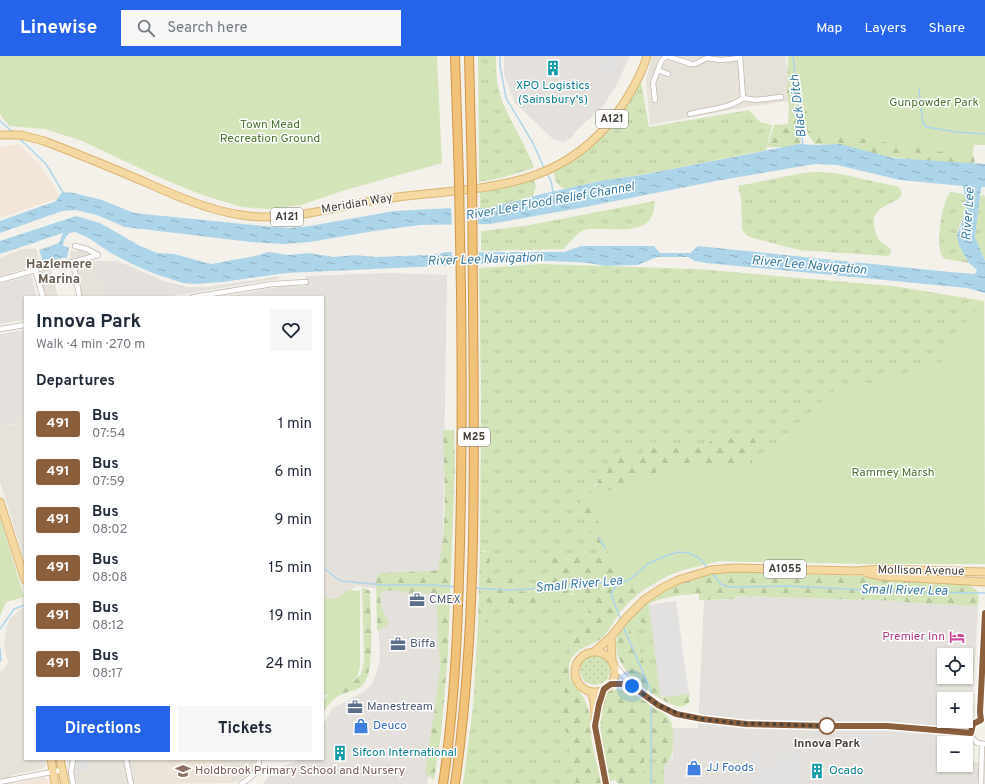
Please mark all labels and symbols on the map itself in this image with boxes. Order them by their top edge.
building icon: XPO Logistics (Sainsbury's) [544,59,562,77]
water label: Black Ditch [787,74,811,138]
place label: XPO Logistics (Sainsbury's) [516,78,590,108]
park label: Gunpowder Park [889,95,979,111]
road number: A121 [596,110,628,128]
park label: Town Mead Recreation Ground [220,117,320,147]
water label: River Lee Flood Relief Channel [464,179,636,225]
water label: River Lee [959,187,979,241]
street label: Meridian Way [320,190,394,218]
road number: A121 [271,208,303,226]
water label: River Lee Navigation [427,250,543,270]
water label: River Lee Navigation [751,253,867,279]
district label: Hazlemere Marina [26,257,92,288]
road number: M25 [458,428,490,446]
park label: Rammey Marsh [851,465,935,481]
road number: A1055 [764,560,806,578]
street label: Mollison Avenue [877,562,965,580]
water label: Small River Lea [535,573,623,597]
water label: Small River Lea [860,582,948,600]
office icon: CMEX [408,591,426,609]
place label: CMEX [429,592,461,608]
hotel icon: Premier Inn [948,628,966,646]
place label: Premier Inn [882,629,945,645]
office icon: Biffa [389,635,407,653]
place label: Biffa [410,636,435,652]
your location [622,676,642,696]
office icon: Manestream [346,698,364,716]
place label: Manestream [367,699,433,715]
shop icon: Deuco [352,717,370,735]
marker: Innova Park [818,717,836,735]
place label: Deuco [373,718,407,734]
place label: Innova Park [794,736,860,752]
building icon: Sifcon International [331,744,349,762]
place label: Sifcon International [352,745,457,761]
shop icon: JJ Foods [685,759,703,777]
place label: JJ Foods [706,760,754,776]
school or university icon: Holdbrook Primary School and Nursery [174,762,192,780]
building icon: Ocado [808,762,826,780]
place label: Holdbrook Primary School and Nursery [195,763,405,779]
place label: Ocado [829,763,864,779]

